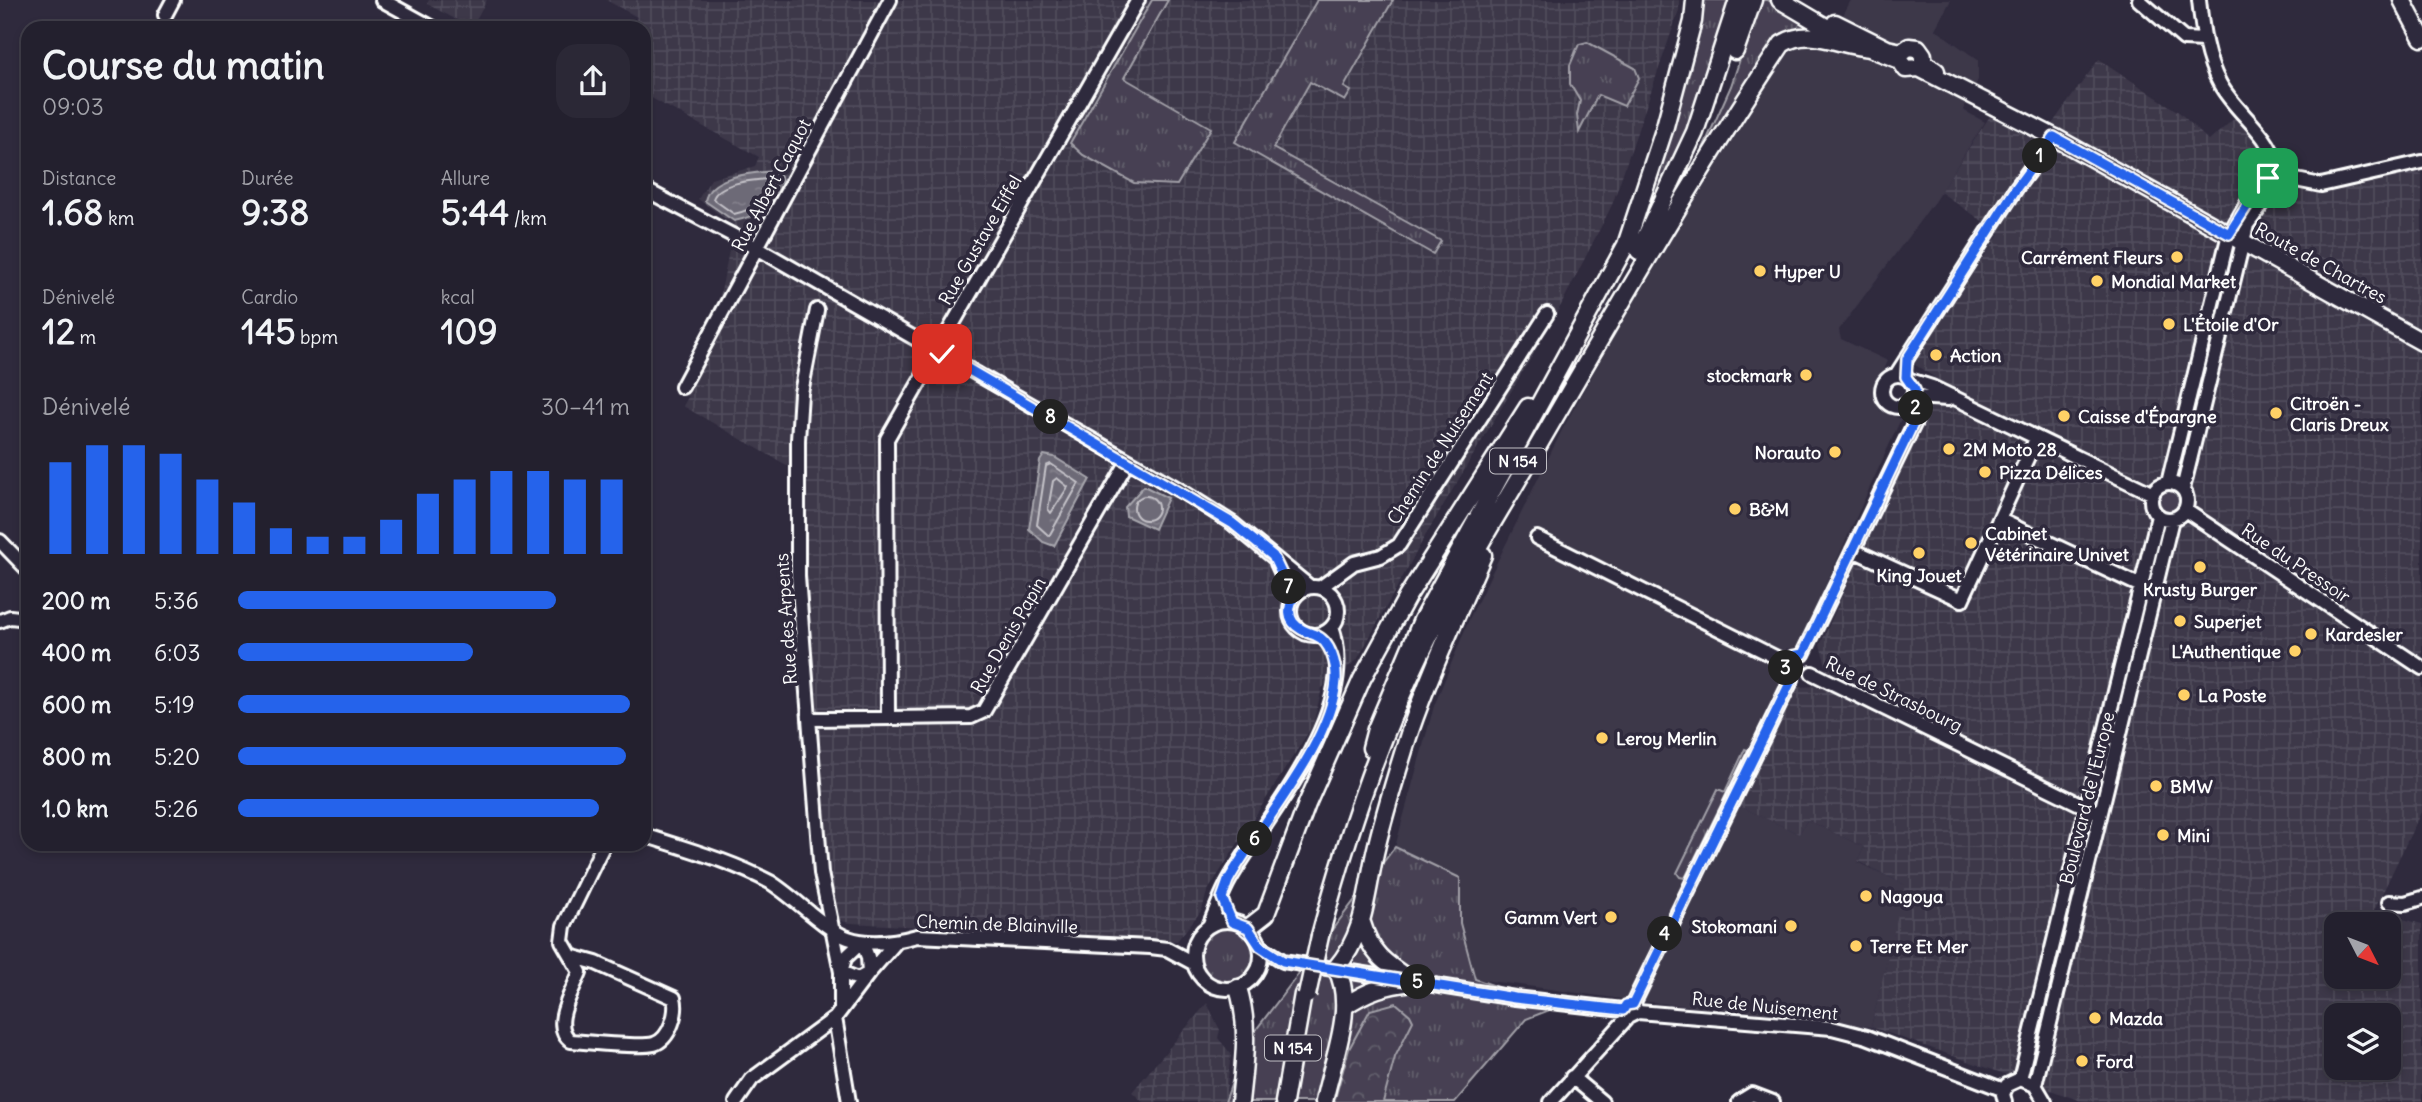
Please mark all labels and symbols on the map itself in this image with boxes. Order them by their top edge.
street label: Rue Albert Caquot [726,115,816,255]
pin: 1 [2022,138,2058,174]
pin [2238,148,2298,208]
street label: Rue Gustave Eiffel [933,171,1027,309]
street label: Route de Chartres [2251,217,2391,309]
place label: Carrément Fleurs [2021,246,2163,269]
marker: Carrément Fleurs [2169,249,2185,265]
place label: Hyper U [1774,260,1841,283]
marker: Hyper U [1752,263,1768,279]
place label: Mondial Market [2111,270,2237,293]
marker: Mondial Market [2089,273,2105,289]
place label: L'Étoile d'Or [2183,313,2279,336]
marker: L'Étoile d'Or [2161,316,2177,332]
pin [912,324,972,384]
place label: Action [1950,344,2002,367]
marker: Action [1928,347,1944,363]
place label: stockmark [1707,364,1792,387]
street label: Chemin de Nuisement [1382,367,1498,529]
marker: stockmark [1798,367,1814,383]
pin: 2 [1898,390,1934,426]
place label: Citroën - Claris Dreux [2290,392,2389,436]
pin: 8 [1034,400,1068,434]
place label: Caisse d'Épargne [2078,405,2217,428]
marker: Citroën - Claris Dreux [2268,405,2284,421]
marker: Caisse d'Épargne [2056,408,2072,424]
place label: 2M Moto 28 [1963,438,2057,461]
place label: Norauto [1755,441,1821,464]
marker: 2M Moto 28 [1941,441,1957,457]
marker: Norauto [1827,444,1843,460]
road number: N 154 [1490,448,1546,474]
place label: Pizza Délices [1999,461,2103,484]
marker: Pizza Délices [1977,464,1993,480]
place label: B&M [1749,498,1789,521]
marker: B&M [1727,501,1743,517]
street label: Rue du Pressoir [2237,518,2355,608]
place label: Cabinet Vétérinaire Univet [1985,522,2130,566]
marker: Cabinet Vétérinaire Univet [1963,535,1979,551]
marker: King Jouet [1911,545,1927,561]
street label: Rue des Arpents [770,552,802,686]
marker: Krusty Burger [2192,559,2208,575]
place label: King Jouet [1876,564,1963,587]
pin: 7 [1272,570,1306,604]
street label: Rue Denis Papin [965,573,1051,697]
place label: Krusty Burger [2143,578,2258,601]
place label: Superjet [2194,610,2263,633]
marker: Superjet [2172,613,2188,629]
place label: Kardesler [2325,623,2404,646]
marker: Kardesler [2303,626,2319,642]
place label: L'Authentique [2171,640,2281,663]
marker: L'Authentique [2287,643,2303,659]
pin: 3 [1768,650,1803,686]
street label: Rue de Strasbourg [1822,651,1966,737]
place label: La Poste [2198,684,2267,707]
marker: La Poste [2176,687,2192,703]
street label: Boulevard de l'Europe [2054,709,2120,887]
place label: Leroy Merlin [1616,727,1717,750]
marker: Leroy Merlin [1594,730,1610,746]
place label: BMW [2170,775,2213,798]
marker: BMW [2148,778,2164,794]
pin: 6 [1238,822,1272,856]
place label: Mini [2177,824,2210,847]
marker: Mini [2155,827,2171,843]
place label: Nagoya [1880,885,1943,908]
marker: Nagoya [1858,888,1874,904]
place label: Gamm Vert [1504,906,1598,929]
marker: Gamm Vert [1603,909,1619,925]
street label: Chemin de Blainville [916,910,1078,938]
north arrow [2324,912,2401,989]
place label: Stokomani [1691,915,1777,938]
pin: 4 [1648,916,1682,951]
marker: Stokomani [1783,918,1799,934]
place label: Terre Et Mer [1870,935,1969,958]
marker: Terre Et Mer [1848,938,1864,954]
pin: 5 [1400,964,1436,1000]
street label: Rue de Nuisement [1691,987,1839,1025]
place label: Mazda [2109,1007,2163,1030]
marker: Mazda [2087,1010,2103,1026]
road number: N 154 [1265,1036,1321,1060]
place label: Ford [2096,1050,2134,1073]
marker: Ford [2074,1053,2090,1069]

